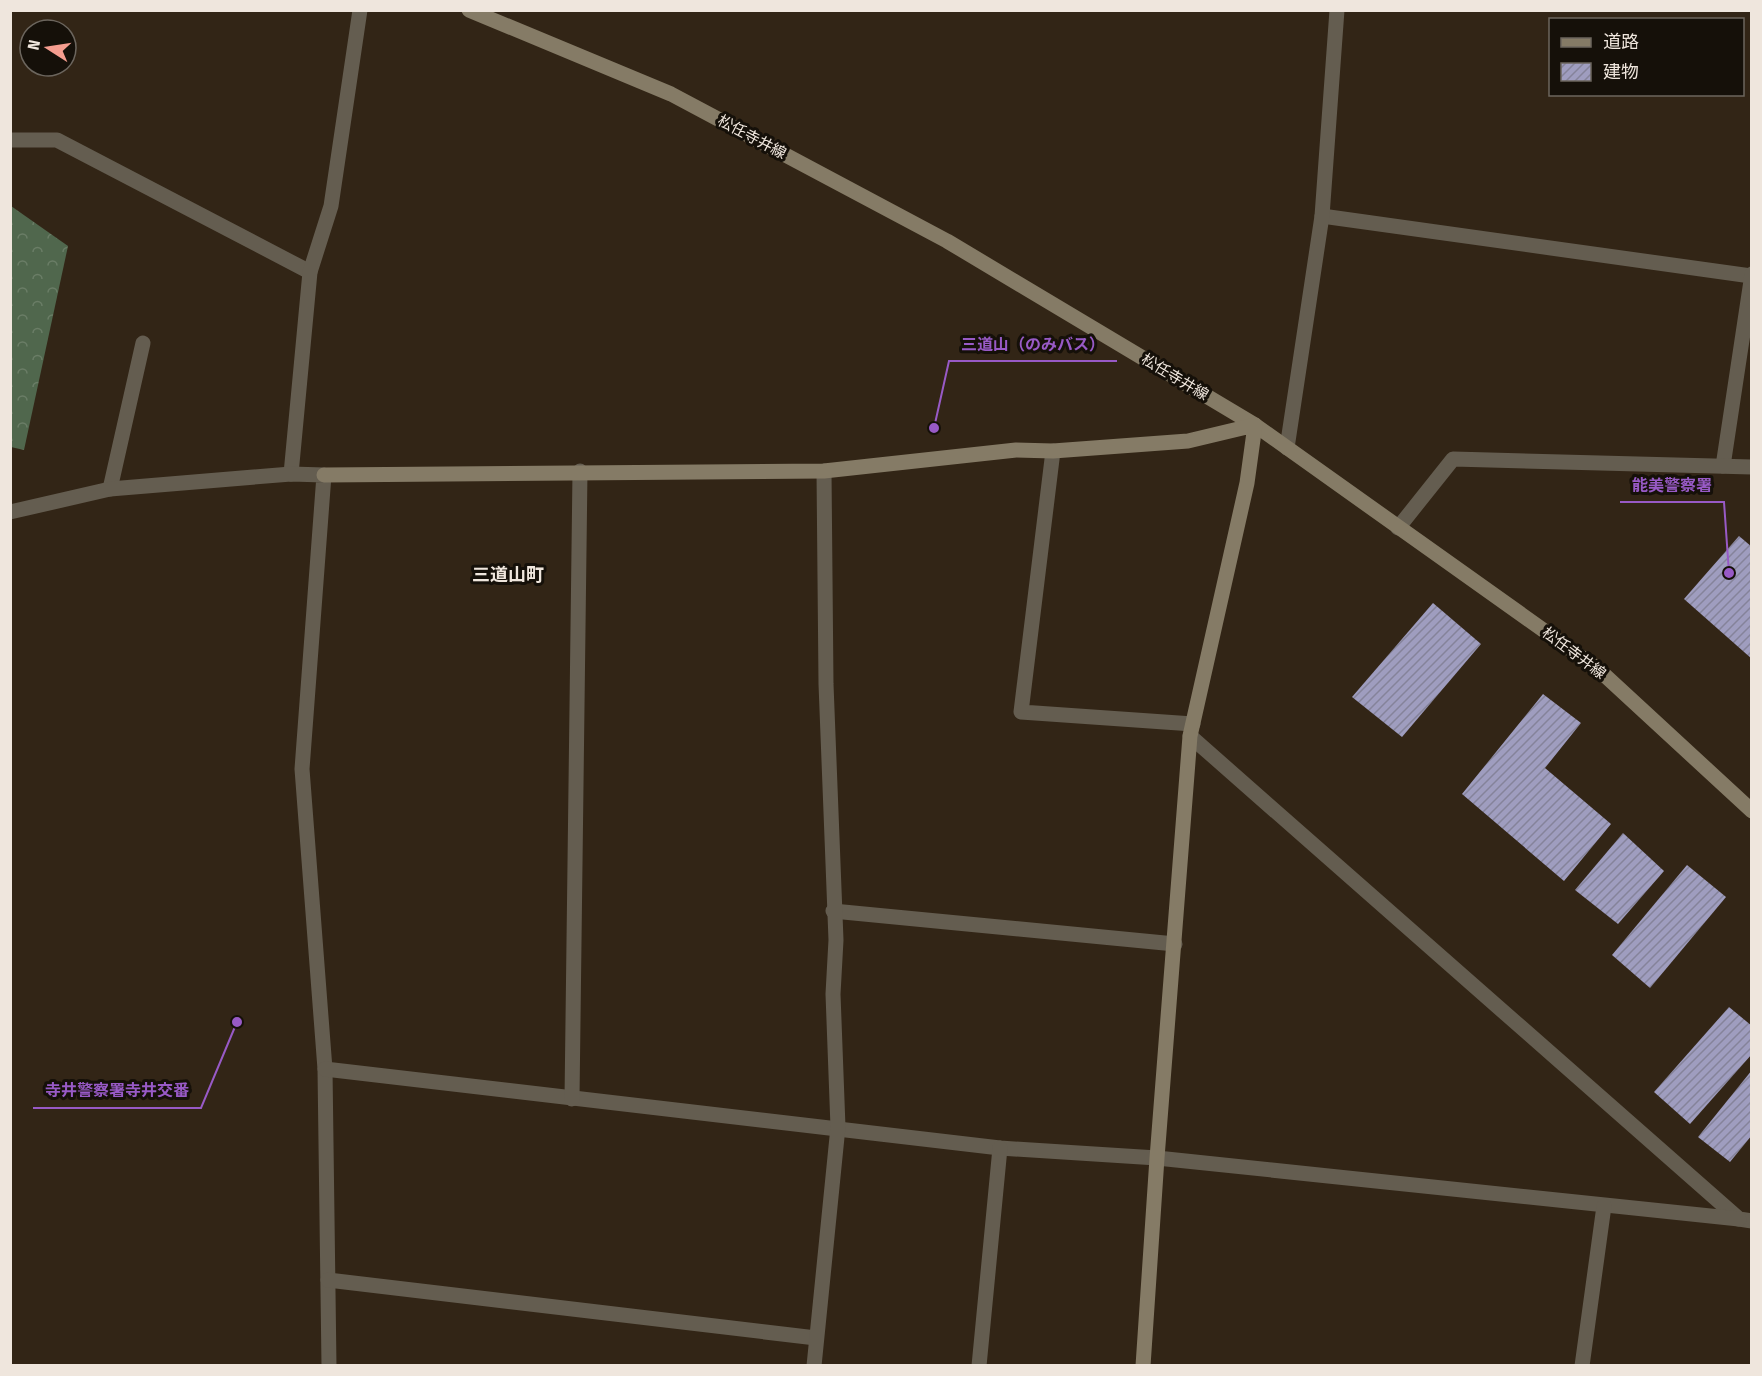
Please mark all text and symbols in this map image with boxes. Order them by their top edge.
north arrow [18,18,78,78]
legend [1549,18,1744,96]
text: 道路 [1603,31,1639,53]
text: N [24,38,44,52]
text: 建物 [1603,61,1639,83]
street label: 松任寺井線 [715,111,789,163]
callout: 三道山（のみバス） [949,327,1117,361]
text: 三道山（のみバス） [961,335,1105,354]
street label: 松任寺井線 [1138,350,1212,404]
callout: 能美警察署 [1620,468,1724,502]
text: 能美警察署 [1632,476,1712,495]
district label: 三道山町 [472,564,544,586]
street label: 松任寺井線 [1539,623,1609,683]
callout: 寺井警察署寺井交番 [33,1074,201,1108]
text: 寺井警察署寺井交番 [45,1081,189,1100]

